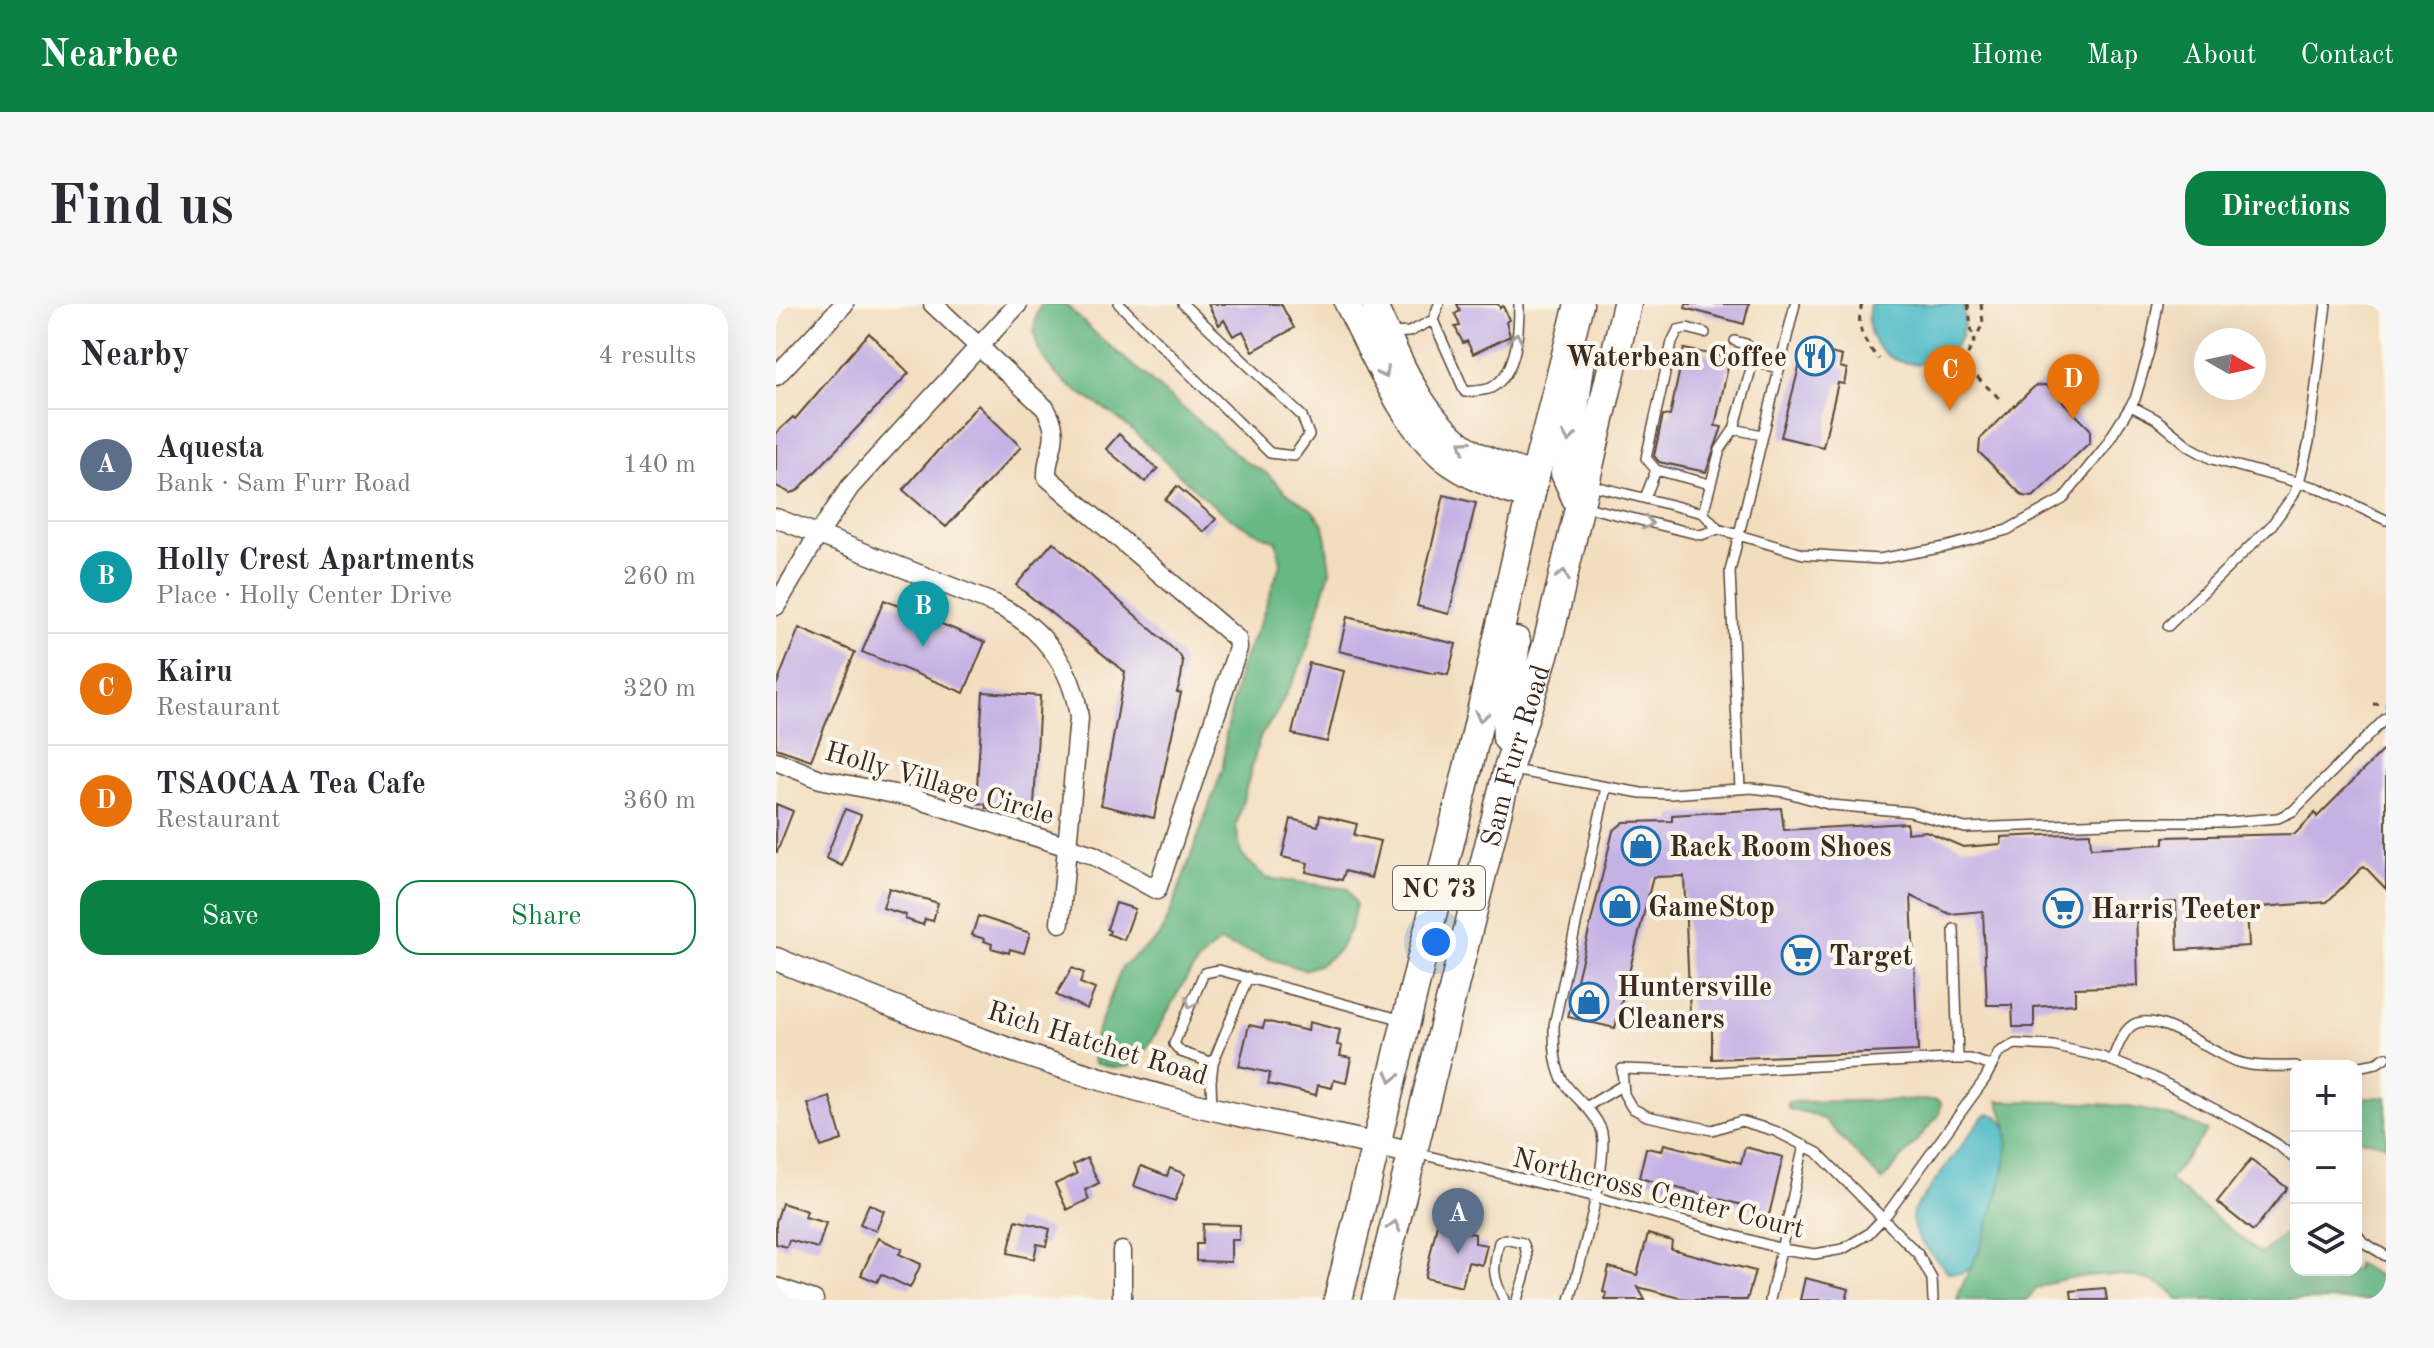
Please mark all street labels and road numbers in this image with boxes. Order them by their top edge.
street label: Sam Furr Road [1478,662,1557,850]
street label: Holly Village Circle [821,739,1057,831]
road number: NC 73 [1393,866,1485,910]
street label: Rich Hatchet Road [984,998,1211,1092]
street label: Northcross Center Court [1510,1145,1807,1245]

